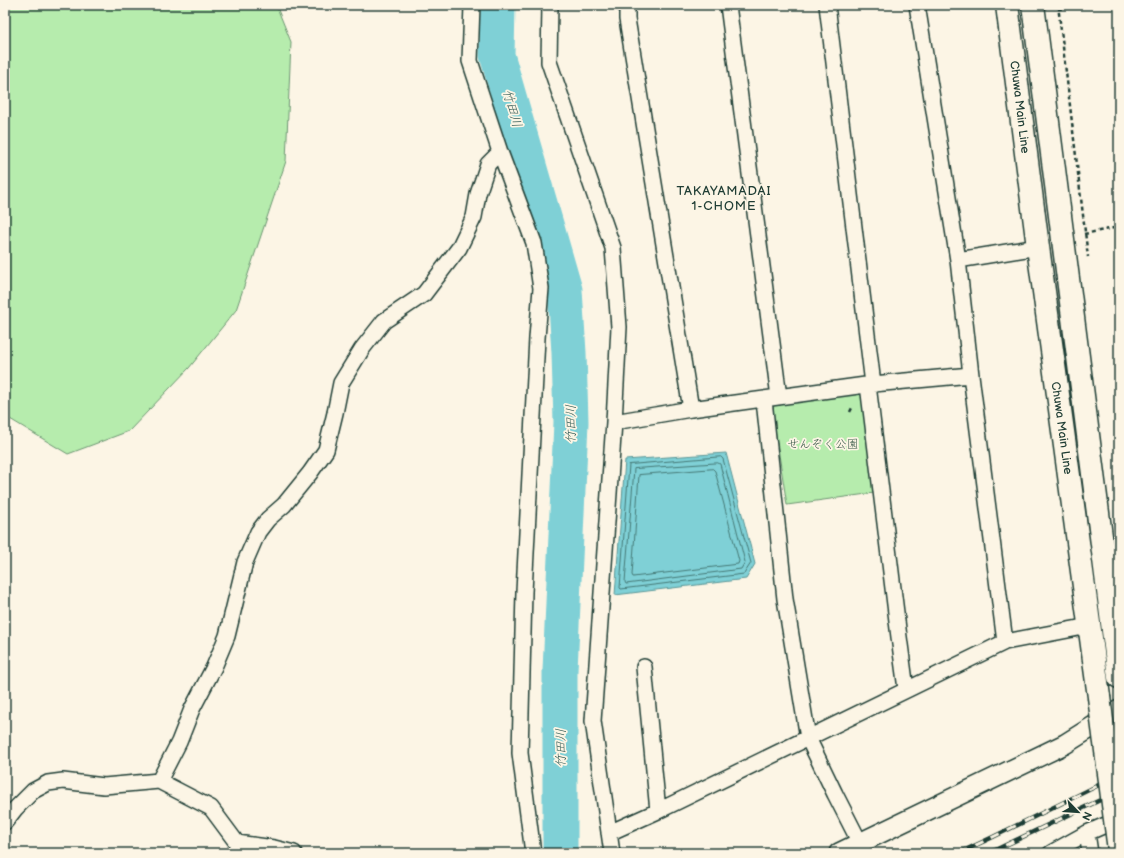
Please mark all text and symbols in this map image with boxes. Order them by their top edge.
street label: Chuwa Main Line [1006,60,1033,154]
water label: 竹田川 [499,87,525,129]
district label: TAKAYAMADAI 1-CHOME [676,183,772,214]
street label: Chuwa Main Line [1048,381,1075,475]
water label: 竹田川 [563,404,579,444]
park label: せんぞく公園 [787,437,859,452]
water label: 竹田川 [553,728,569,768]
north arrow [1058,792,1098,832]
text: N [1079,810,1094,823]

